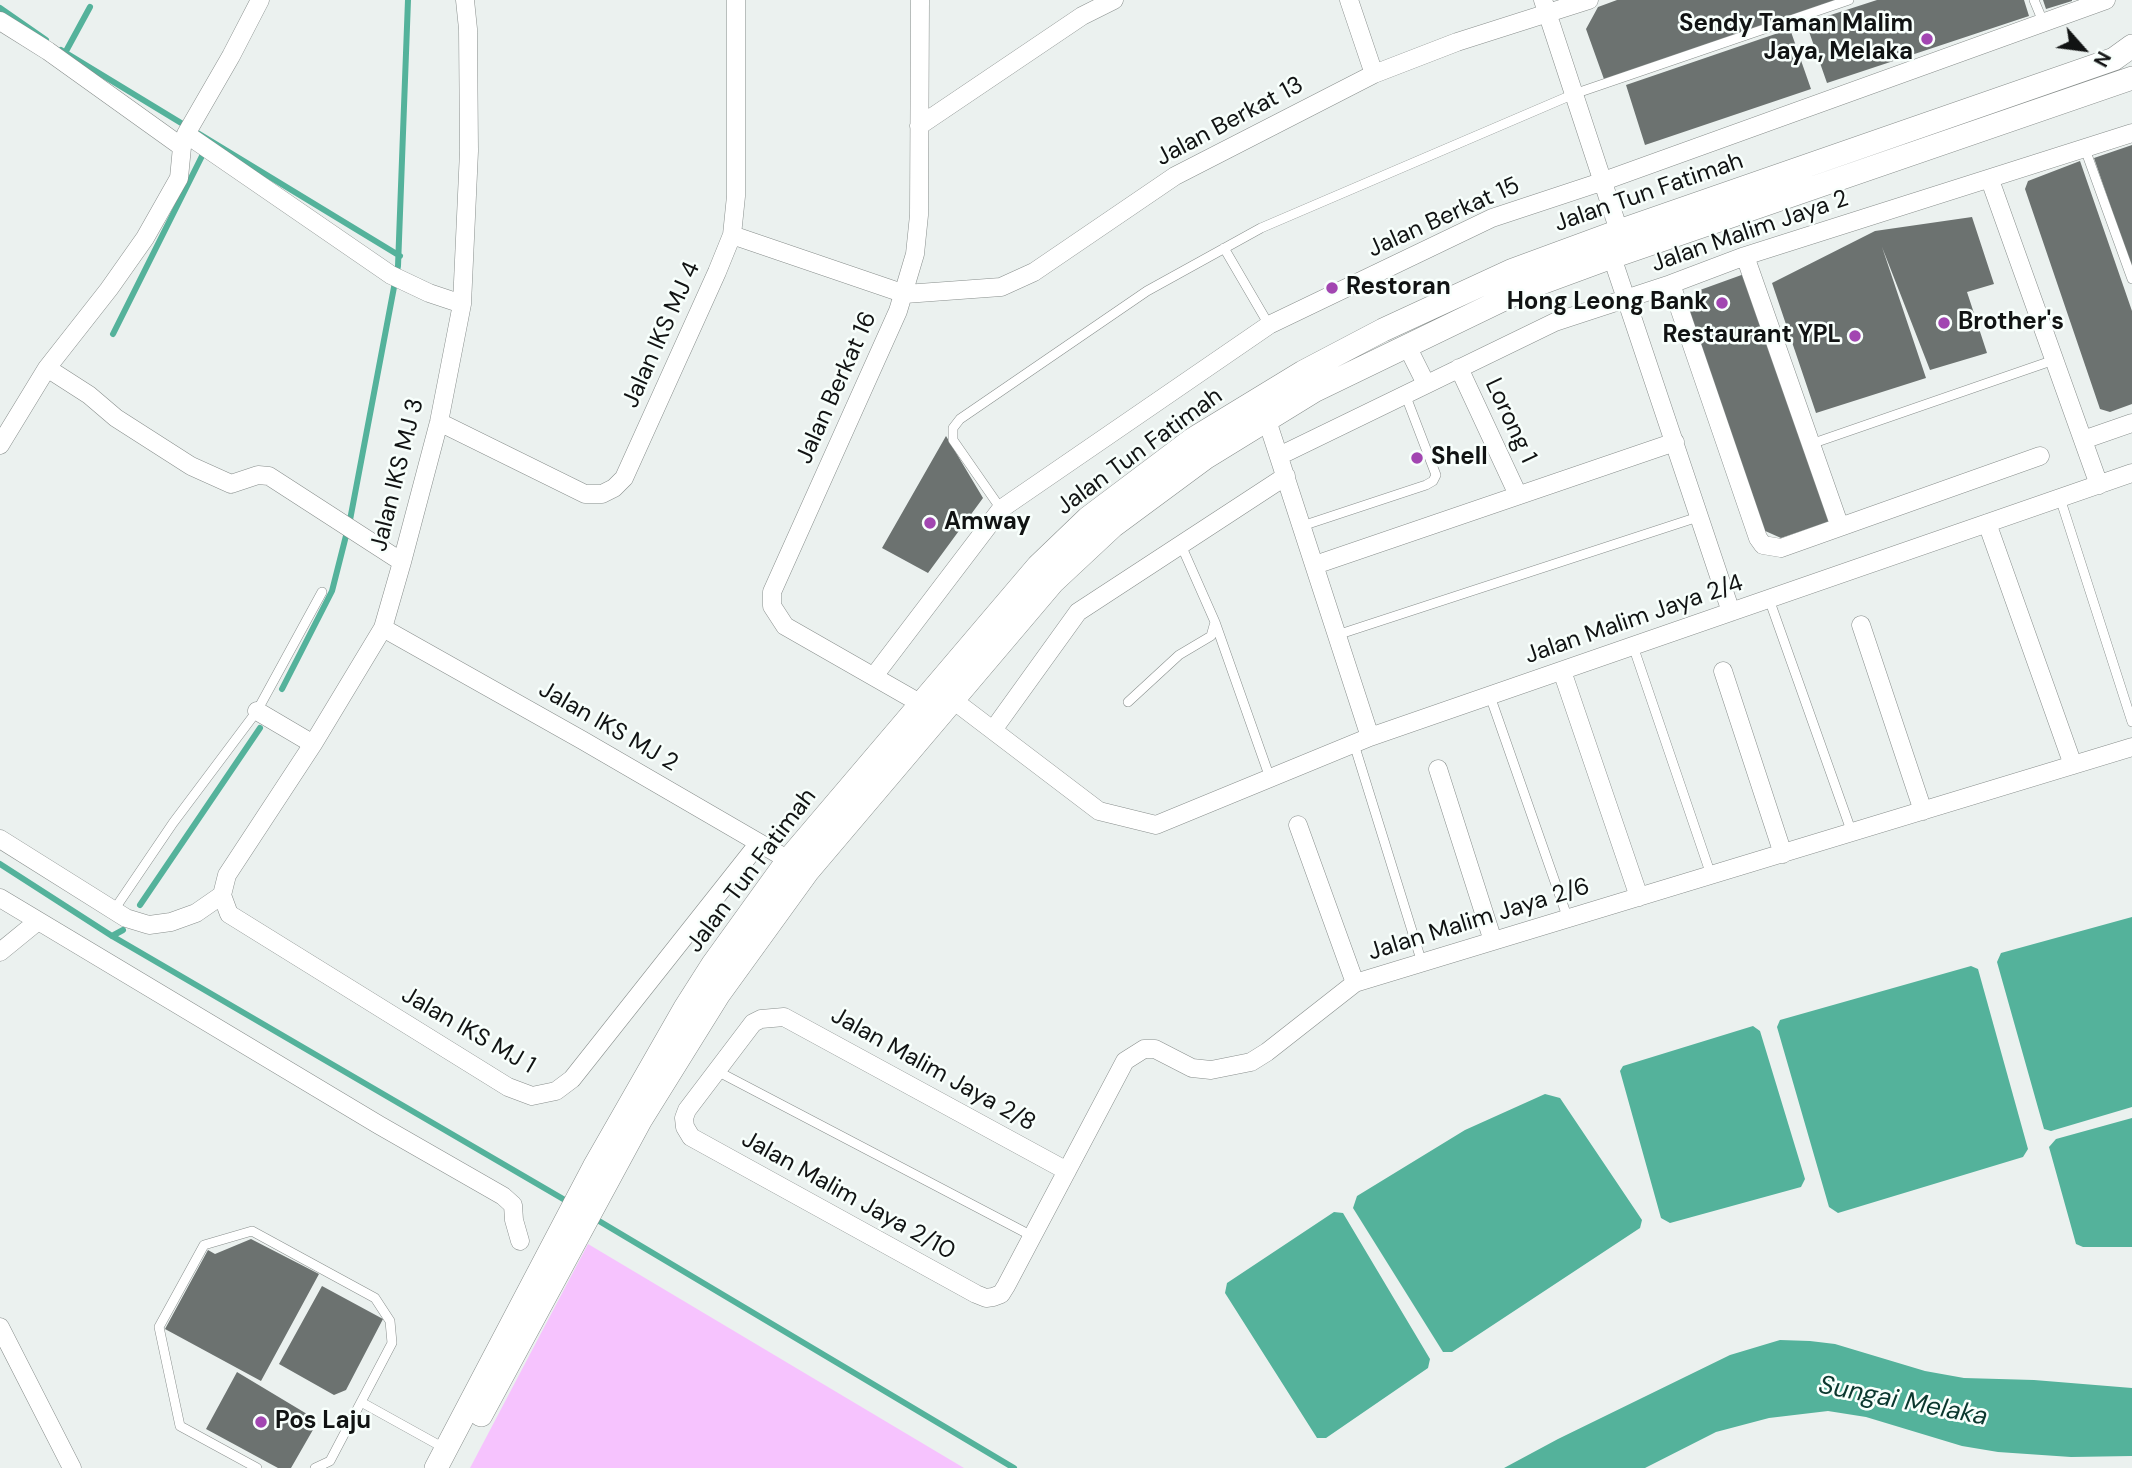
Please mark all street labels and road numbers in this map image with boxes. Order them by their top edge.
street label: Jalan Berkat 13 [1151,71,1309,173]
street label: Jalan Tun Fatimah [1551,147,1747,239]
street label: Jalan Berkat 15 [1364,172,1524,264]
street label: Jalan Malim Jaya 2 [1648,185,1852,279]
street label: Jalan IKS MJ 4 [617,258,707,412]
street label: Jalan Berkat 16 [791,307,883,469]
street label: Lorong 1 [1478,374,1542,468]
street label: Jalan Tun Fatimah [1051,382,1229,522]
street label: Jalan IKS MJ 3 [365,396,431,554]
street label: Jalan Malim Jaya 2/4 [1521,569,1747,671]
street label: Jalan IKS MJ 2 [533,676,683,778]
street label: Jalan Tun Fatimah [681,783,823,959]
street label: Jalan Malim Jaya 2/6 [1365,873,1593,967]
street label: Jalan IKS MJ 1 [396,981,540,1081]
street label: Jalan Malim Jaya 2/8 [826,1002,1040,1138]
street label: Jalan Malim Jaya 2/10 [736,1125,960,1267]

